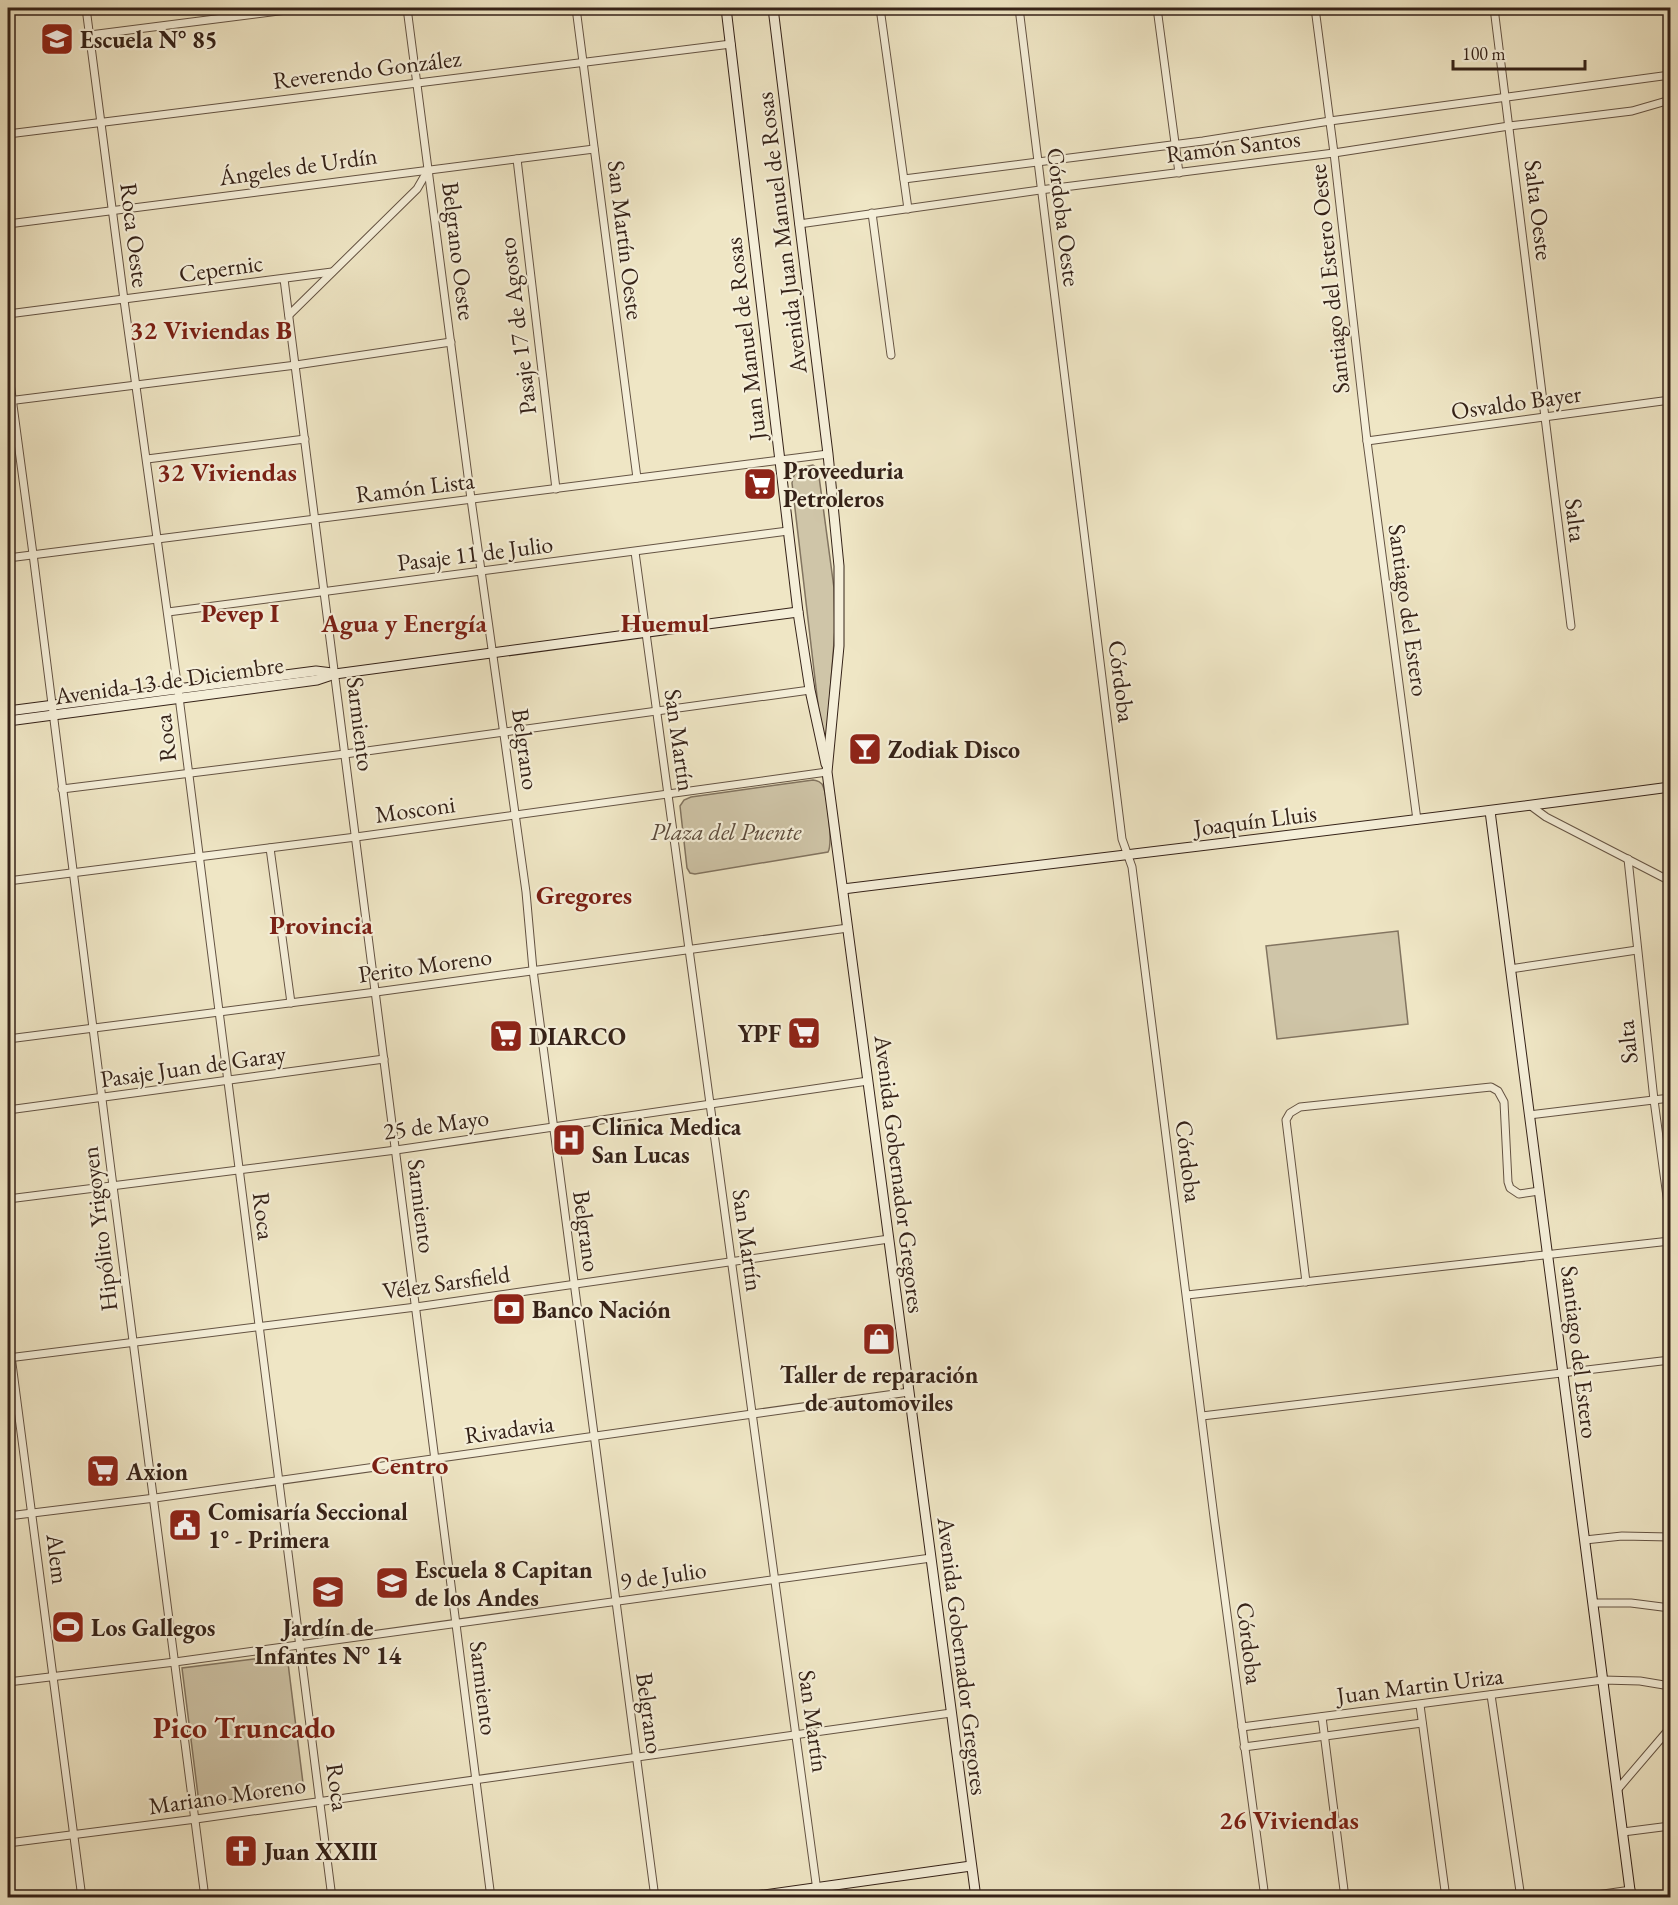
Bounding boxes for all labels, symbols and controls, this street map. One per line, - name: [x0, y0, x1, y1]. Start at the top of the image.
- school or university icon: Escuela N° 85: [39, 21, 75, 57]
- place label: Escuela N° 85: [80, 24, 217, 55]
- scale bar: [1453, 33, 1585, 71]
- street label: Reverendo González: [271, 42, 463, 96]
- text: 100 m: [1462, 42, 1506, 65]
- street label: Avenida Juan Manuel de Rosas: [748, 90, 814, 377]
- street label: Ramón Santos: [1164, 122, 1302, 170]
- street label: Ángeles de Urdín: [216, 140, 379, 193]
- street label: Córdoba Oeste: [1040, 146, 1088, 288]
- street label: Salta Oeste: [1517, 158, 1561, 262]
- street label: San Martín Oeste: [601, 159, 651, 321]
- street label: Santiago del Estero Oeste: [1302, 163, 1356, 395]
- street label: Belgrano Oeste: [435, 180, 483, 322]
- street label: Roca Oeste: [113, 181, 157, 289]
- street label: Pasaje 17 de Agosto: [491, 235, 543, 416]
- street label: Juan Manuel de Rosas: [717, 236, 773, 444]
- street label: Cepernic: [177, 247, 265, 289]
- district label: 32 Viviendas B: [130, 313, 292, 347]
- street label: Osvaldo Bayer: [1449, 378, 1583, 426]
- district label: 32 Viviendas: [157, 455, 297, 489]
- place label: Proveeduria Petroleros: [783, 455, 904, 514]
- street label: Ramón Lista: [354, 464, 477, 510]
- supermarket icon: Proveeduria Petroleros: [742, 466, 778, 502]
- street label: Salta: [1558, 496, 1594, 544]
- street label: Santiago del Estero: [1382, 522, 1436, 698]
- street label: Pasaje 11 de Julio: [395, 528, 555, 578]
- district label: Pevep I: [201, 596, 280, 630]
- district label: Agua y Energía: [320, 606, 487, 640]
- district label: Huemul: [621, 606, 709, 640]
- street label: Córdoba: [1102, 638, 1142, 724]
- street label: Avenida 13 de Diciembre: [52, 649, 285, 712]
- street label: Sarmiento: [340, 675, 382, 773]
- street label: San Martín: [657, 687, 703, 793]
- street label: Belgrano: [505, 706, 547, 792]
- street label: Roca: [147, 712, 183, 764]
- bar icon: Zodiak Disco: [847, 731, 883, 767]
- place label: Zodiak Disco: [888, 734, 1020, 765]
- street label: Mosconi: [373, 788, 457, 830]
- street label: Joaquín Lluis: [1190, 797, 1318, 843]
- park label: Plaza del Puente: [650, 816, 802, 847]
- district label: Gregores: [536, 878, 632, 912]
- district label: Provincia: [269, 908, 373, 942]
- street label: Perito Moreno: [356, 940, 494, 990]
- supermarket icon: YPF: [786, 1015, 822, 1051]
- supermarket icon: DIARCO: [488, 1018, 524, 1054]
- place label: YPF: [738, 1018, 781, 1049]
- street label: Salta: [1609, 1018, 1645, 1065]
- place label: DIARCO: [529, 1021, 626, 1052]
- street label: Avenida Gobernador Gregores: [867, 1032, 932, 1315]
- street label: Pasaje Juan de Garay: [98, 1038, 288, 1094]
- street label: 25 de Mayo: [381, 1101, 491, 1147]
- place label: Clinica Medica San Lucas: [592, 1111, 742, 1170]
- street label: Córdoba: [1169, 1118, 1209, 1204]
- hospital icon: Clinica Medica San Lucas: [551, 1122, 587, 1158]
- street label: Hipólito Yrigoyen: [73, 1145, 124, 1313]
- street label: Sarmiento: [401, 1157, 443, 1255]
- street label: San Martín: [725, 1187, 771, 1293]
- street label: Belgrano: [566, 1188, 608, 1274]
- street label: Roca: [246, 1190, 282, 1242]
- street label: Vélez Sarsfield: [380, 1258, 513, 1306]
- street label: Santiago del Estero: [1554, 1264, 1606, 1440]
- bank icon: Banco Nación: [491, 1291, 527, 1327]
- place label: Banco Nación: [532, 1294, 671, 1325]
- shop icon: Taller de reparación de automoviles: [861, 1321, 897, 1357]
- place label: Taller de reparación de automoviles: [780, 1359, 979, 1418]
- street label: Rivadavia: [462, 1407, 556, 1451]
- district label: Centro: [372, 1448, 448, 1482]
- supermarket icon: Axion: [85, 1453, 121, 1489]
- place label: Axion: [125, 1456, 189, 1487]
- place label: Comisaría Seccional 1° - Primera: [208, 1496, 408, 1555]
- public building icon: Comisaría Seccional 1° - Primera: [167, 1507, 203, 1543]
- street label: Avenida Gobernador Gregores: [930, 1514, 995, 1797]
- street label: Alem: [39, 1531, 76, 1586]
- place label: Escuela 8 Capitan de los Andes: [415, 1554, 593, 1613]
- street label: 9 de Julio: [618, 1554, 708, 1596]
- school or university icon: Escuela 8 Capitan de los Andes: [374, 1565, 410, 1601]
- school or university icon: Jardín de Infantes N° 14: [310, 1574, 346, 1610]
- street label: Córdoba: [1230, 1600, 1270, 1686]
- sports icon: Los Gallegos: [50, 1609, 86, 1645]
- place label: Los Gallegos: [91, 1612, 215, 1644]
- place label: Jardín de Infantes N° 14: [255, 1612, 402, 1671]
- street label: Sarmiento: [463, 1639, 505, 1737]
- street label: Juan Martin Uriza: [1333, 1659, 1506, 1711]
- street label: San Martín: [791, 1668, 837, 1774]
- street label: Belgrano: [629, 1670, 671, 1756]
- district label: Pico Truncado: [153, 1708, 335, 1747]
- street label: Roca: [319, 1761, 357, 1813]
- street label: Mariano Moreno: [146, 1769, 308, 1821]
- district label: 26 Viviendas: [1219, 1803, 1359, 1837]
- church icon: Juan XXIII: [223, 1833, 259, 1869]
- place label: Juan XXIII: [262, 1836, 378, 1867]

